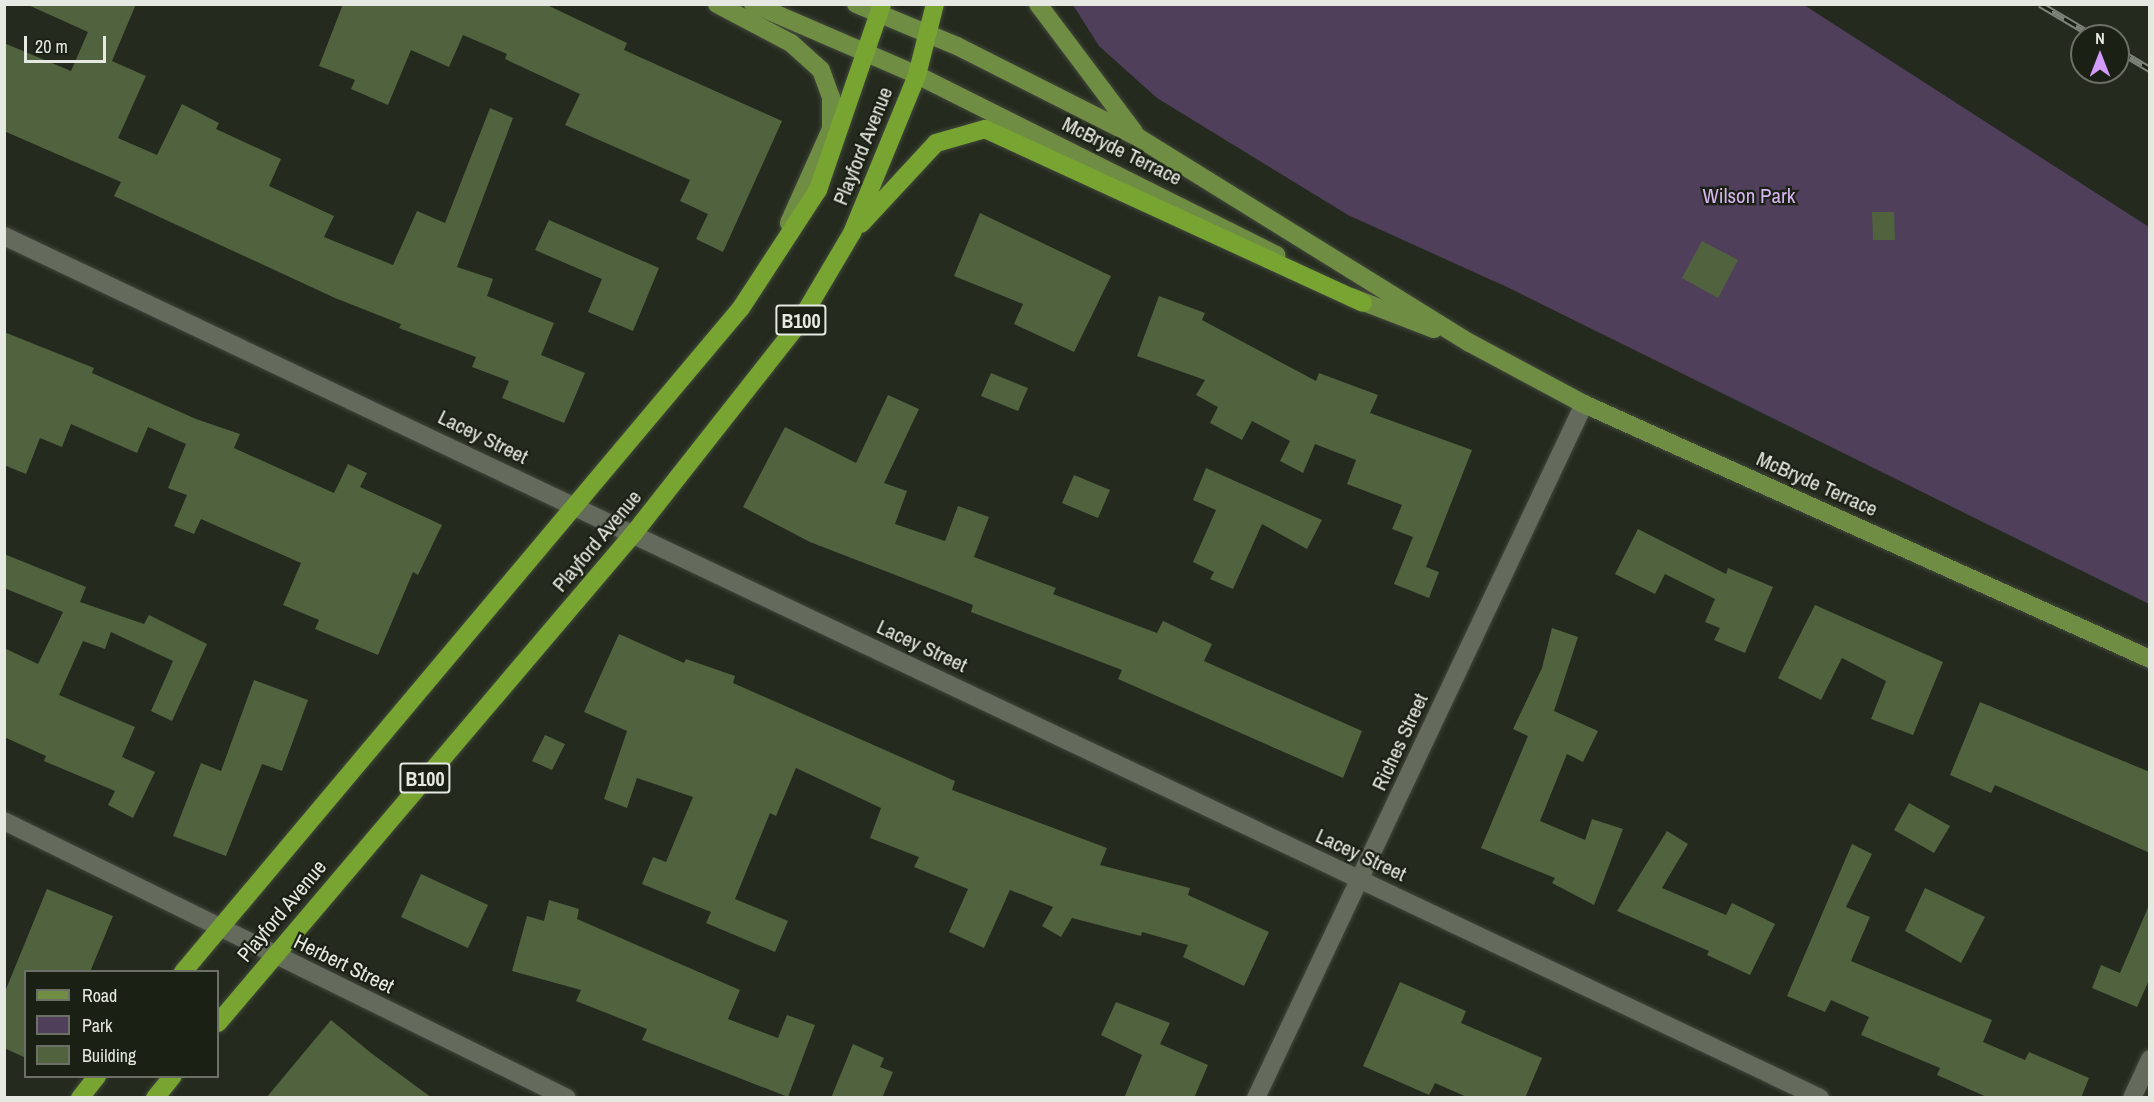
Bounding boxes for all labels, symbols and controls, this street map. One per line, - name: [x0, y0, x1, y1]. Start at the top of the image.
- scale bar: [27, 24, 110, 62]
- north arrow: [2070, 24, 2130, 84]
- text: N: [2095, 27, 2105, 49]
- text: 20 m: [35, 34, 68, 59]
- street label: Playford Avenue: [828, 83, 898, 209]
- street label: McBryde Terrace: [1058, 111, 1186, 191]
- park label: Wilson Park: [1703, 183, 1795, 209]
- road number: B100: [774, 303, 828, 337]
- street label: Lacey Street: [434, 404, 532, 470]
- street label: McBryde Terrace: [1752, 446, 1882, 522]
- street label: Playford Avenue: [547, 485, 647, 597]
- street label: Lacey Street: [873, 614, 971, 678]
- street label: Riches Street: [1367, 689, 1433, 795]
- road number: B100: [398, 761, 452, 795]
- street label: Lacey Street: [1312, 823, 1410, 887]
- street label: Playford Avenue: [232, 855, 332, 967]
- street label: Herbert Street: [290, 929, 398, 999]
- legend: [24, 970, 219, 1078]
- text: Road: [82, 983, 117, 1008]
- text: Park: [82, 1013, 112, 1038]
- text: Building: [82, 1043, 136, 1068]

